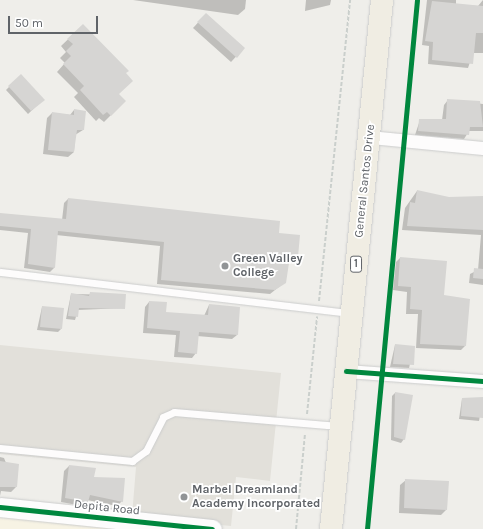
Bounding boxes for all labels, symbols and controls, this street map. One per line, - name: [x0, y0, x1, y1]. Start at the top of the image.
- scale bar: [10, 8, 100, 34]
- text: 50 m: [15, 16, 43, 30]
- street label: General Santos Drive: [352, 124, 378, 238]
- place label: Green Valley College: [233, 252, 303, 280]
- road number: 1: [350, 255, 362, 273]
- marker: Green Valley College: [220, 261, 230, 271]
- place label: Marbel Dreamland Academy Incorporated: [192, 483, 320, 511]
- marker: Marbel Dreamland Academy Incorporated: [179, 492, 189, 502]
- street label: Depita Road: [73, 497, 141, 519]

